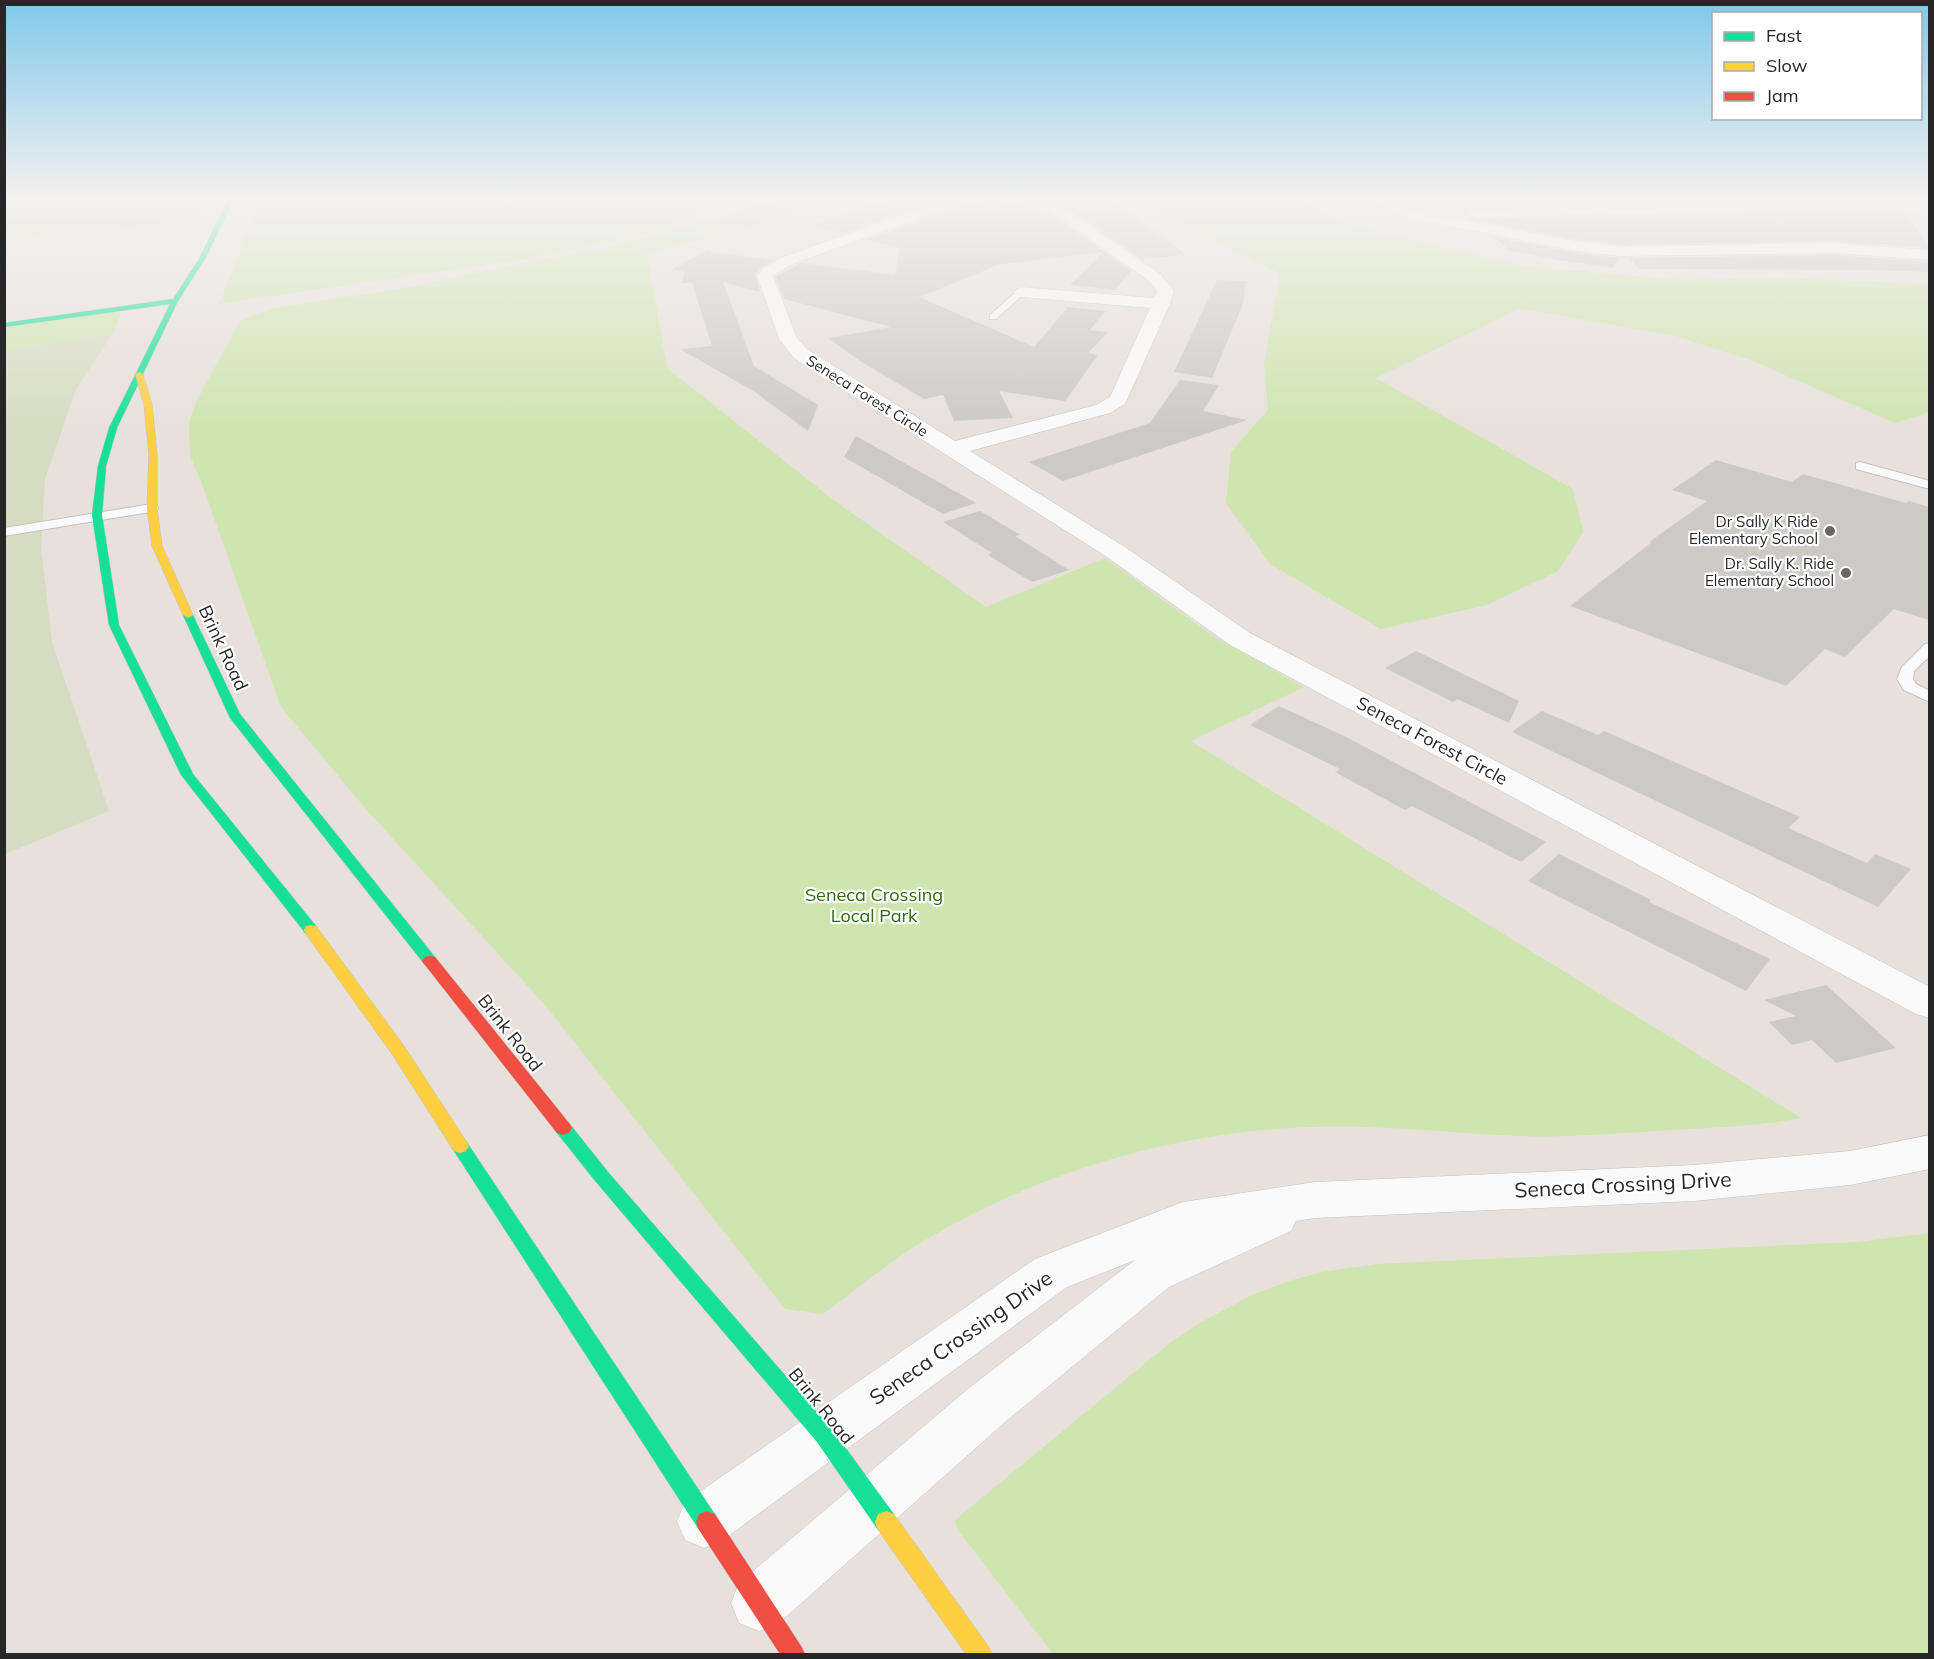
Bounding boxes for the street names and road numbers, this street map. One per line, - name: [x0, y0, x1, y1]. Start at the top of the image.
- street label: Seneca Forest Circle: [803, 350, 932, 441]
- street label: Brink Road: [194, 601, 253, 694]
- street label: Seneca Forest Circle: [1353, 691, 1512, 790]
- street label: Brink Road: [473, 989, 548, 1076]
- street label: Seneca Crossing Drive: [1514, 1165, 1732, 1203]
- street label: Seneca Crossing Drive: [864, 1264, 1057, 1410]
- street label: Brink Road: [784, 1363, 859, 1449]

